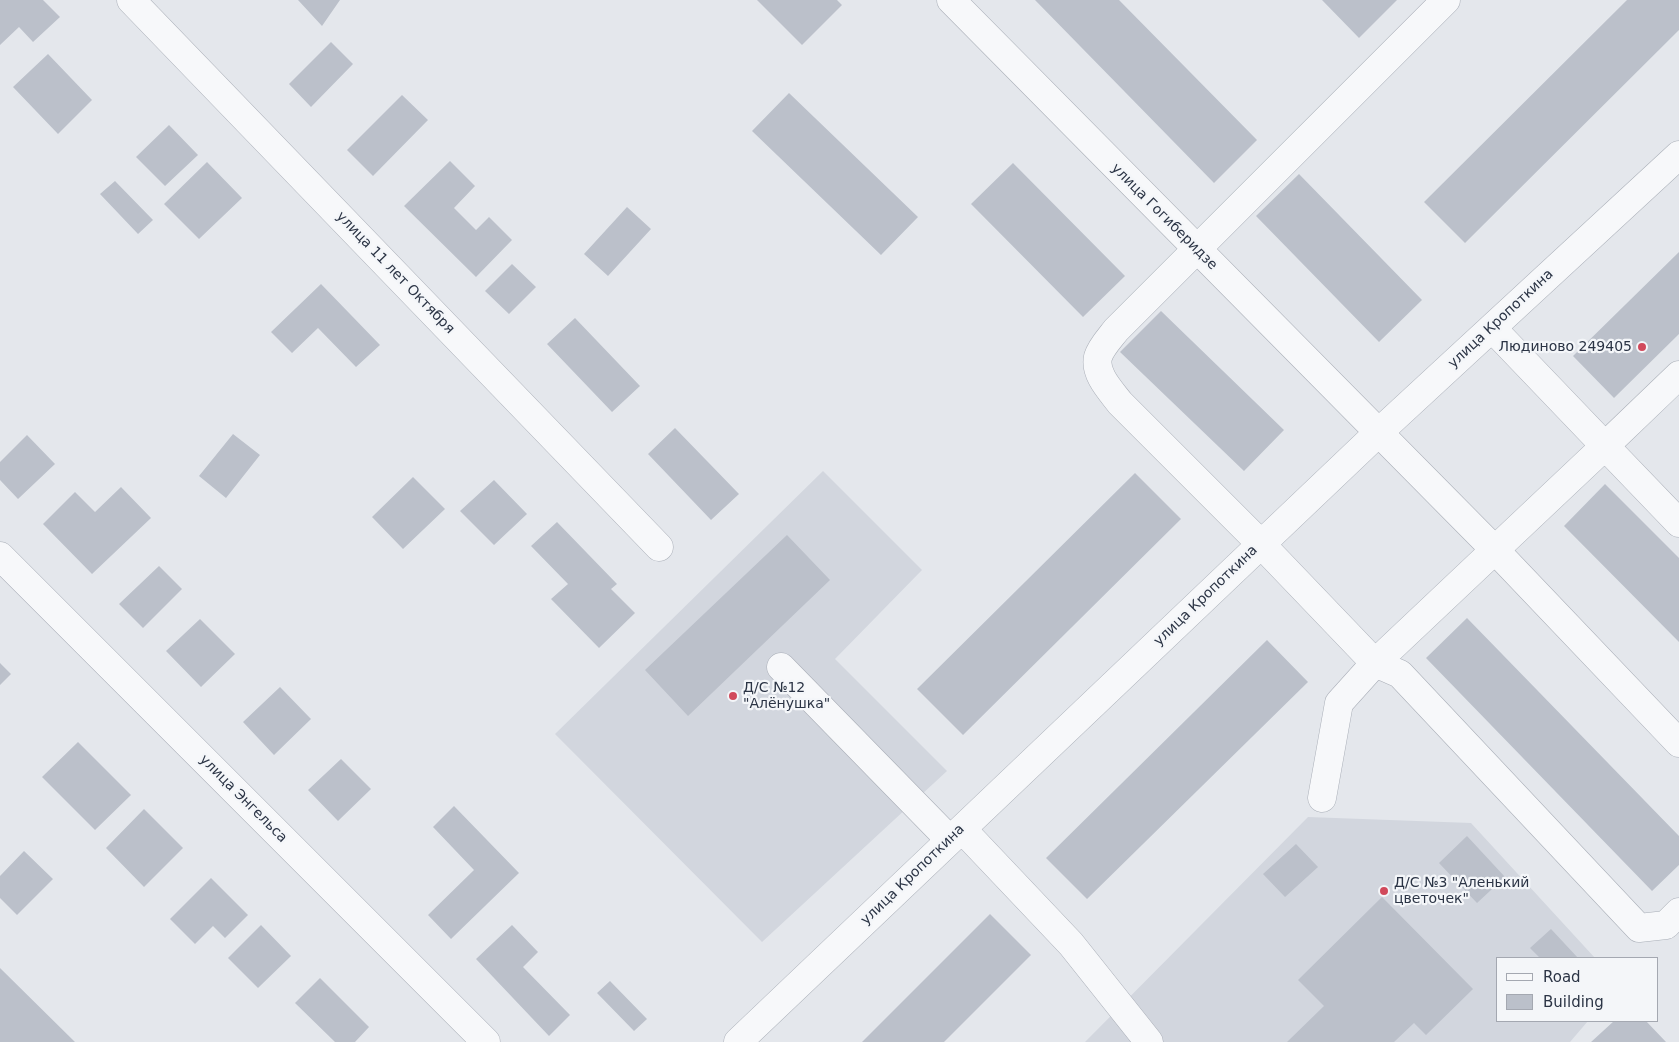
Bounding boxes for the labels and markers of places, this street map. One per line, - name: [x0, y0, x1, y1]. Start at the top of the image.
- place label: Людиново 249405: [1498, 339, 1632, 355]
- marker: Людиново 249405: [1636, 341, 1648, 353]
- place label: Д/С №12 "Алёнушка": [743, 680, 830, 712]
- marker: Д/С №12 "Алёнушка": [727, 690, 739, 702]
- place label: Д/С №3 "Аленький цветочек": [1394, 875, 1529, 908]
- marker: Д/С №3 "Аленький цветочек": [1378, 885, 1390, 897]

